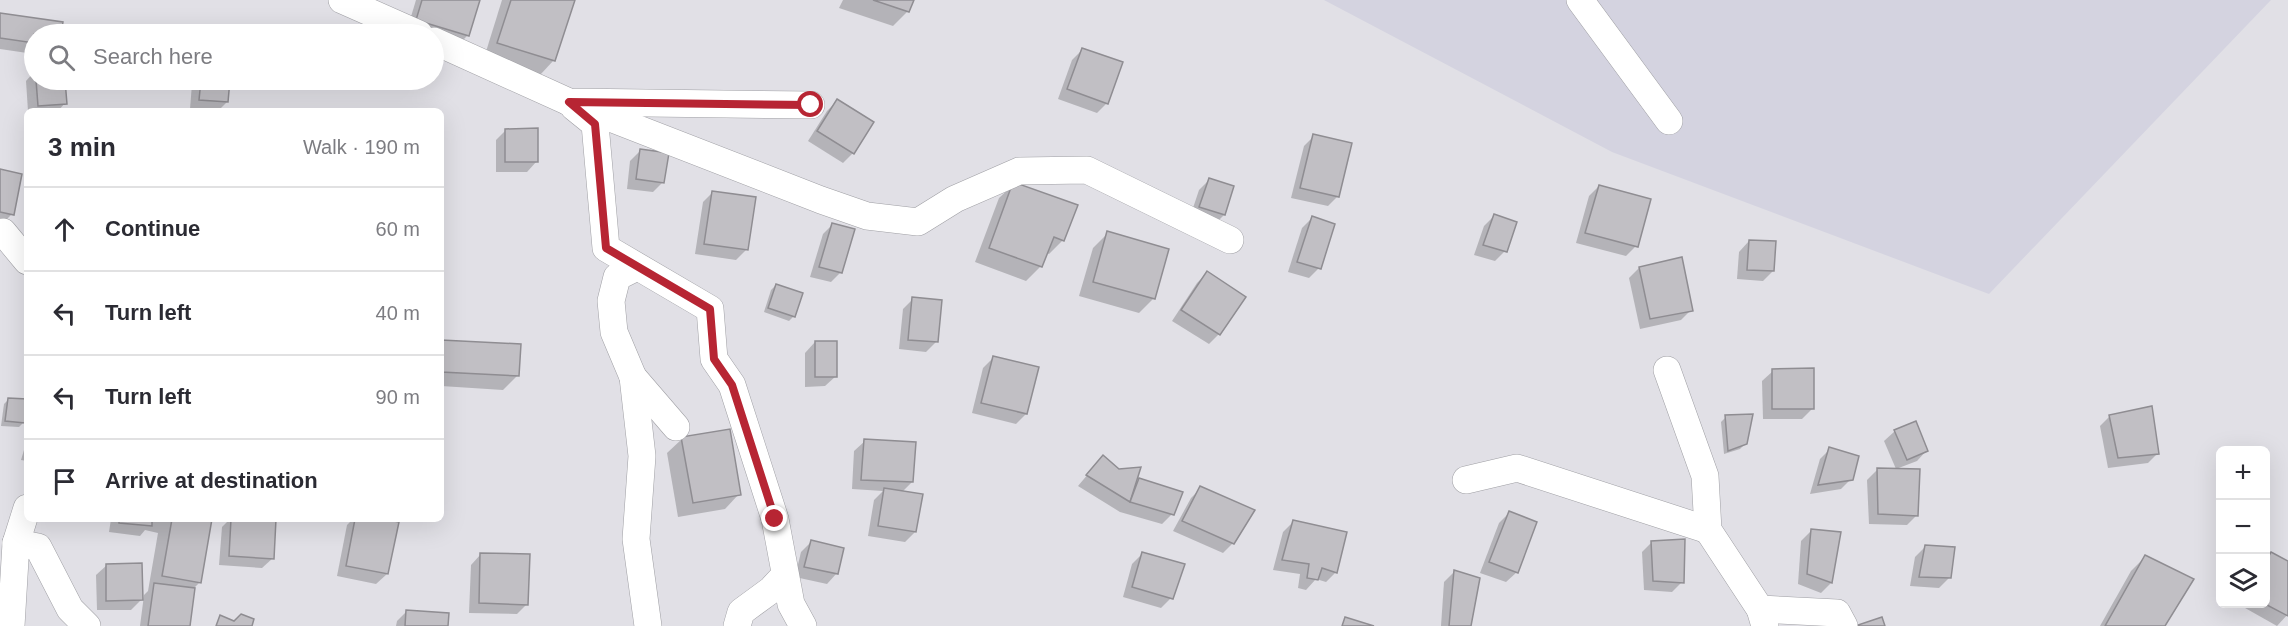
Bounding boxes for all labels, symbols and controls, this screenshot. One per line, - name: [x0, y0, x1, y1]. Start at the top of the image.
- search box: [24, 24, 444, 90]
- icon: search: [45, 41, 78, 74]
- text: Search here: [93, 44, 213, 69]
- route start: [797, 91, 823, 117]
- text: 3 min: [48, 132, 116, 162]
- text: Walk · 190 m: [303, 136, 420, 158]
- icon: ahead: [48, 213, 81, 246]
- text: Continue: [105, 216, 200, 241]
- text: 60 m: [376, 218, 420, 240]
- icon: left: [48, 297, 81, 330]
- text: Turn left: [105, 300, 191, 325]
- text: 40 m: [376, 302, 420, 324]
- icon: left: [48, 381, 81, 414]
- text: Turn left: [105, 384, 191, 409]
- text: 90 m: [376, 386, 420, 408]
- map controls: [2216, 446, 2270, 608]
- button: +: [2216, 446, 2270, 500]
- icon: arrive: [48, 465, 81, 498]
- text: Arrive at destination: [105, 468, 318, 493]
- button: −: [2216, 500, 2270, 554]
- route end: [761, 505, 787, 531]
- button: layers: [2216, 554, 2270, 608]

